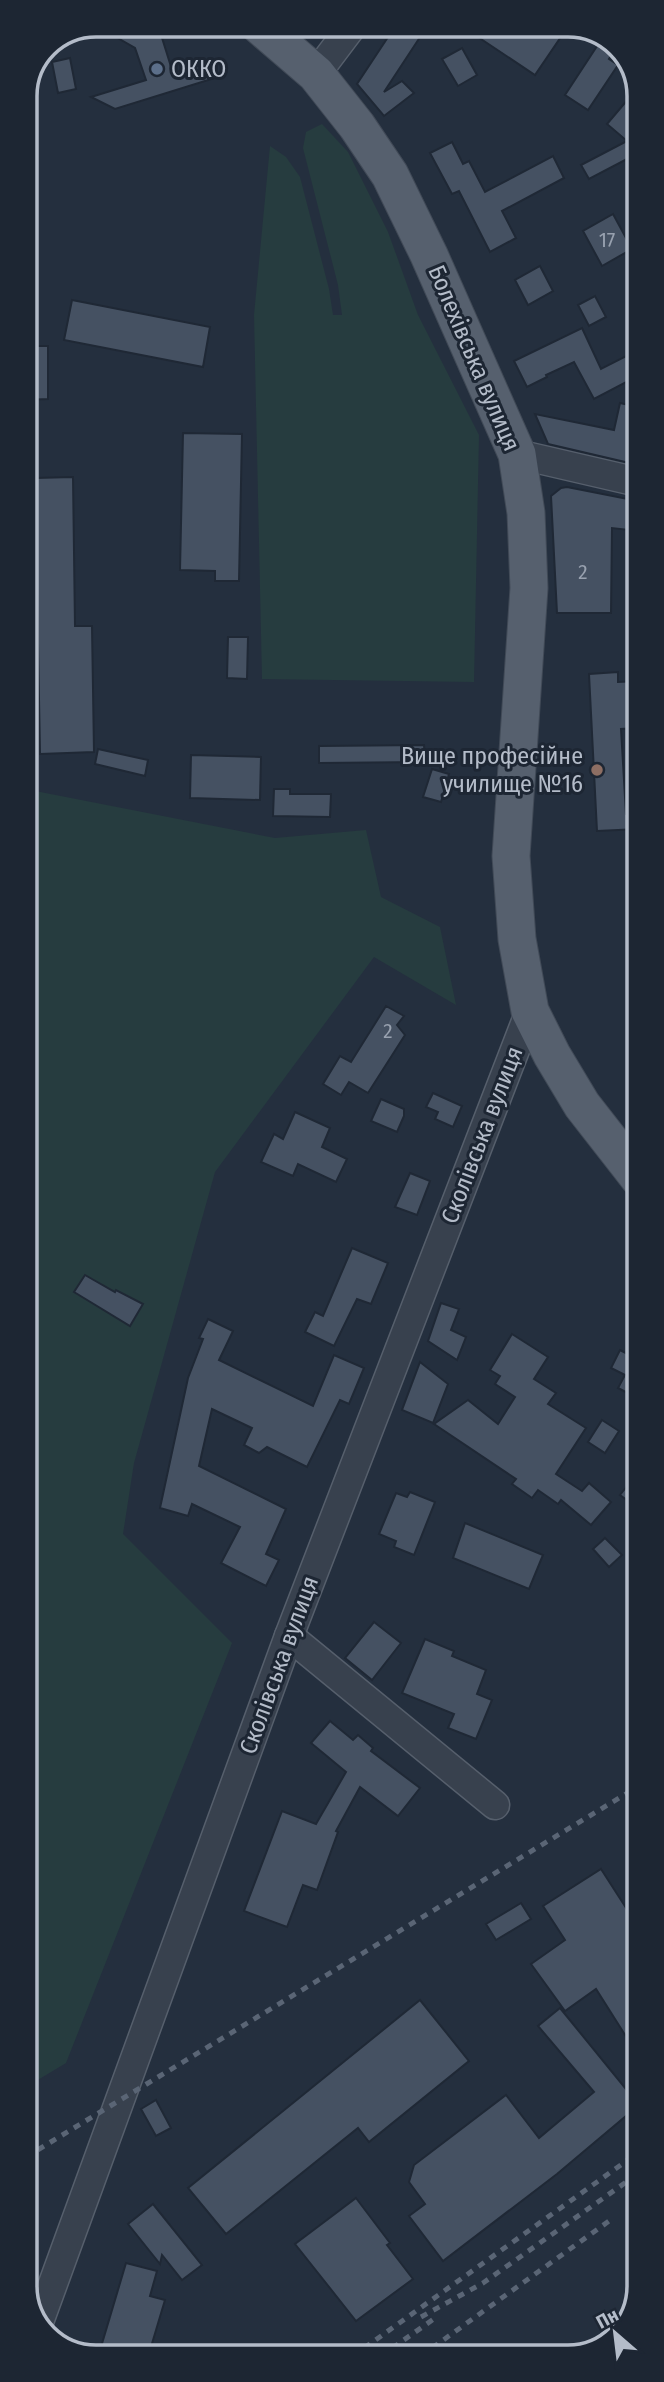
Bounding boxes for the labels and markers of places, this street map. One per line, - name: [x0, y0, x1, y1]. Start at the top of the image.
- place label: ОККО: [171, 55, 226, 83]
- marker: ОККО: [149, 61, 165, 77]
- place label: Вище професійне училище №16: [401, 742, 583, 798]
- marker: Вище професійне училище №16: [589, 762, 605, 778]

